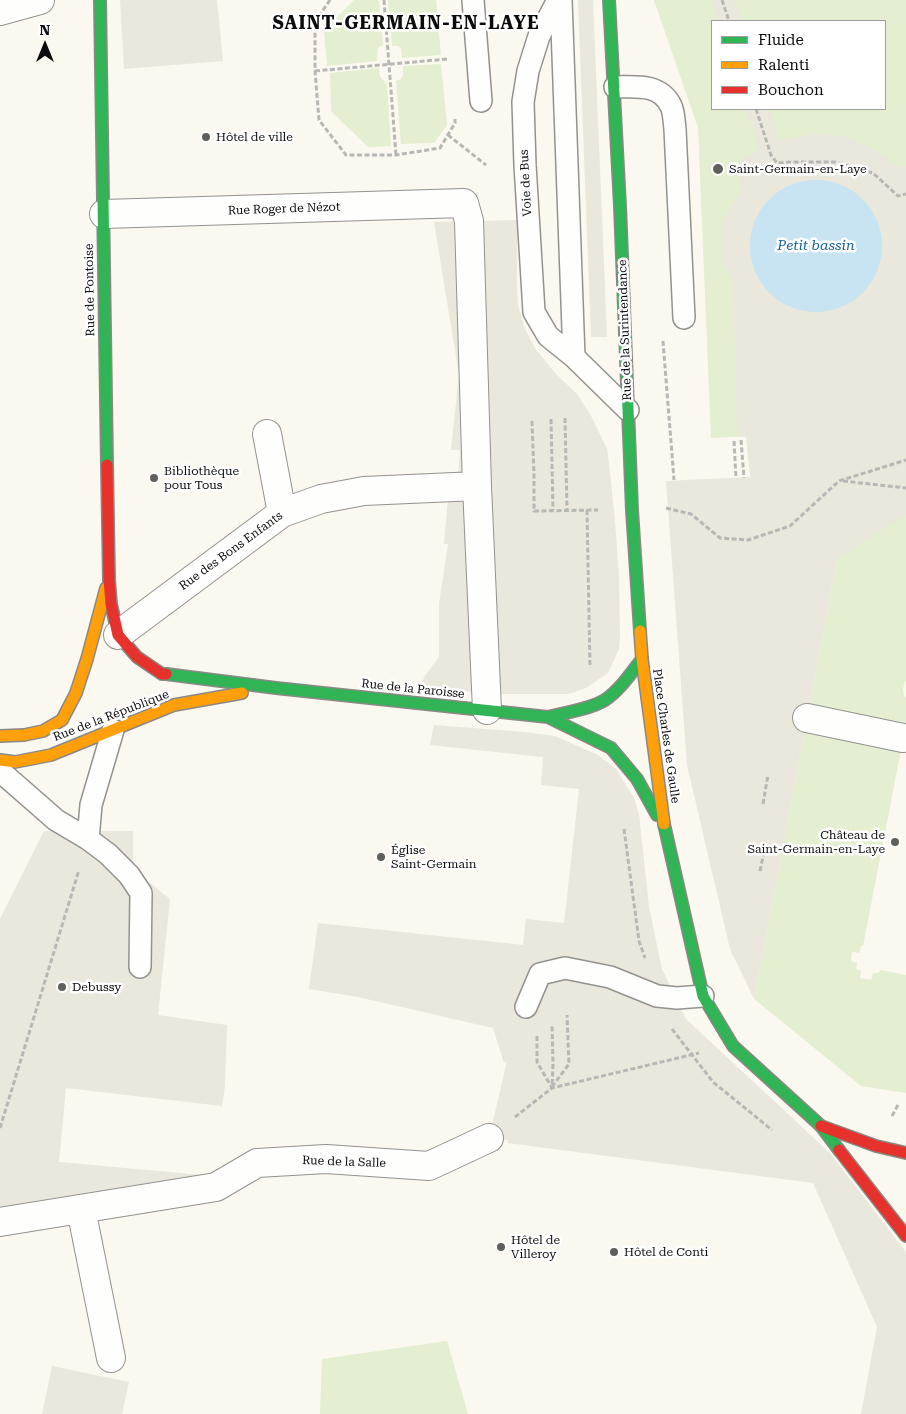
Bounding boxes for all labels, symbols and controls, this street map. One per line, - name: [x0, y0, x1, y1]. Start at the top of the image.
- district label: SAINT-GERMAIN-EN-LAYE: [270, 13, 542, 35]
- north arrow: [20, 20, 70, 70]
- legend: [711, 20, 886, 110]
- text: N: [40, 22, 50, 38]
- text: Fluide: [758, 31, 804, 49]
- text: Ralenti: [758, 56, 809, 74]
- text: Bouchon: [758, 81, 824, 99]
- place label: Hôtel de ville: [216, 130, 293, 144]
- marker: Hôtel de ville: [200, 131, 212, 143]
- street label: Voie de Bus: [517, 149, 535, 217]
- marker: Saint-Germain-en-Laye: [711, 162, 725, 176]
- place label: Saint-Germain-en-Laye: [729, 162, 867, 176]
- street label: Rue Roger de Nézot: [228, 200, 340, 218]
- water label: Petit bassin: [777, 238, 855, 254]
- street label: Rue de Pontoise: [82, 243, 98, 337]
- street label: Rue de la Surintendance: [615, 259, 635, 401]
- place label: Bibliothèque pour Tous: [164, 464, 239, 492]
- marker: Bibliothèque pour Tous: [148, 472, 160, 484]
- street label: Rue des Bons Enfants: [176, 509, 286, 593]
- street label: Place Charles de Gaulle: [649, 668, 683, 804]
- street label: Rue de la Paroisse: [361, 676, 465, 702]
- street label: Rue de la République: [51, 687, 171, 745]
- place label: Château de Saint-Germain-en-Laye: [747, 828, 885, 856]
- marker: Château de Saint-Germain-en-Laye: [889, 836, 901, 848]
- place label: Église Saint-Germain: [391, 843, 476, 871]
- marker: Église Saint-Germain: [375, 851, 387, 863]
- place label: Debussy: [72, 980, 121, 994]
- marker: Debussy: [56, 981, 68, 993]
- street label: Rue de la Salle: [302, 1153, 386, 1171]
- place label: Hôtel de Villeroy: [511, 1233, 560, 1261]
- marker: Hôtel de Villeroy: [495, 1241, 507, 1253]
- place label: Hôtel de Conti: [624, 1245, 708, 1259]
- marker: Hôtel de Conti: [608, 1246, 620, 1258]

